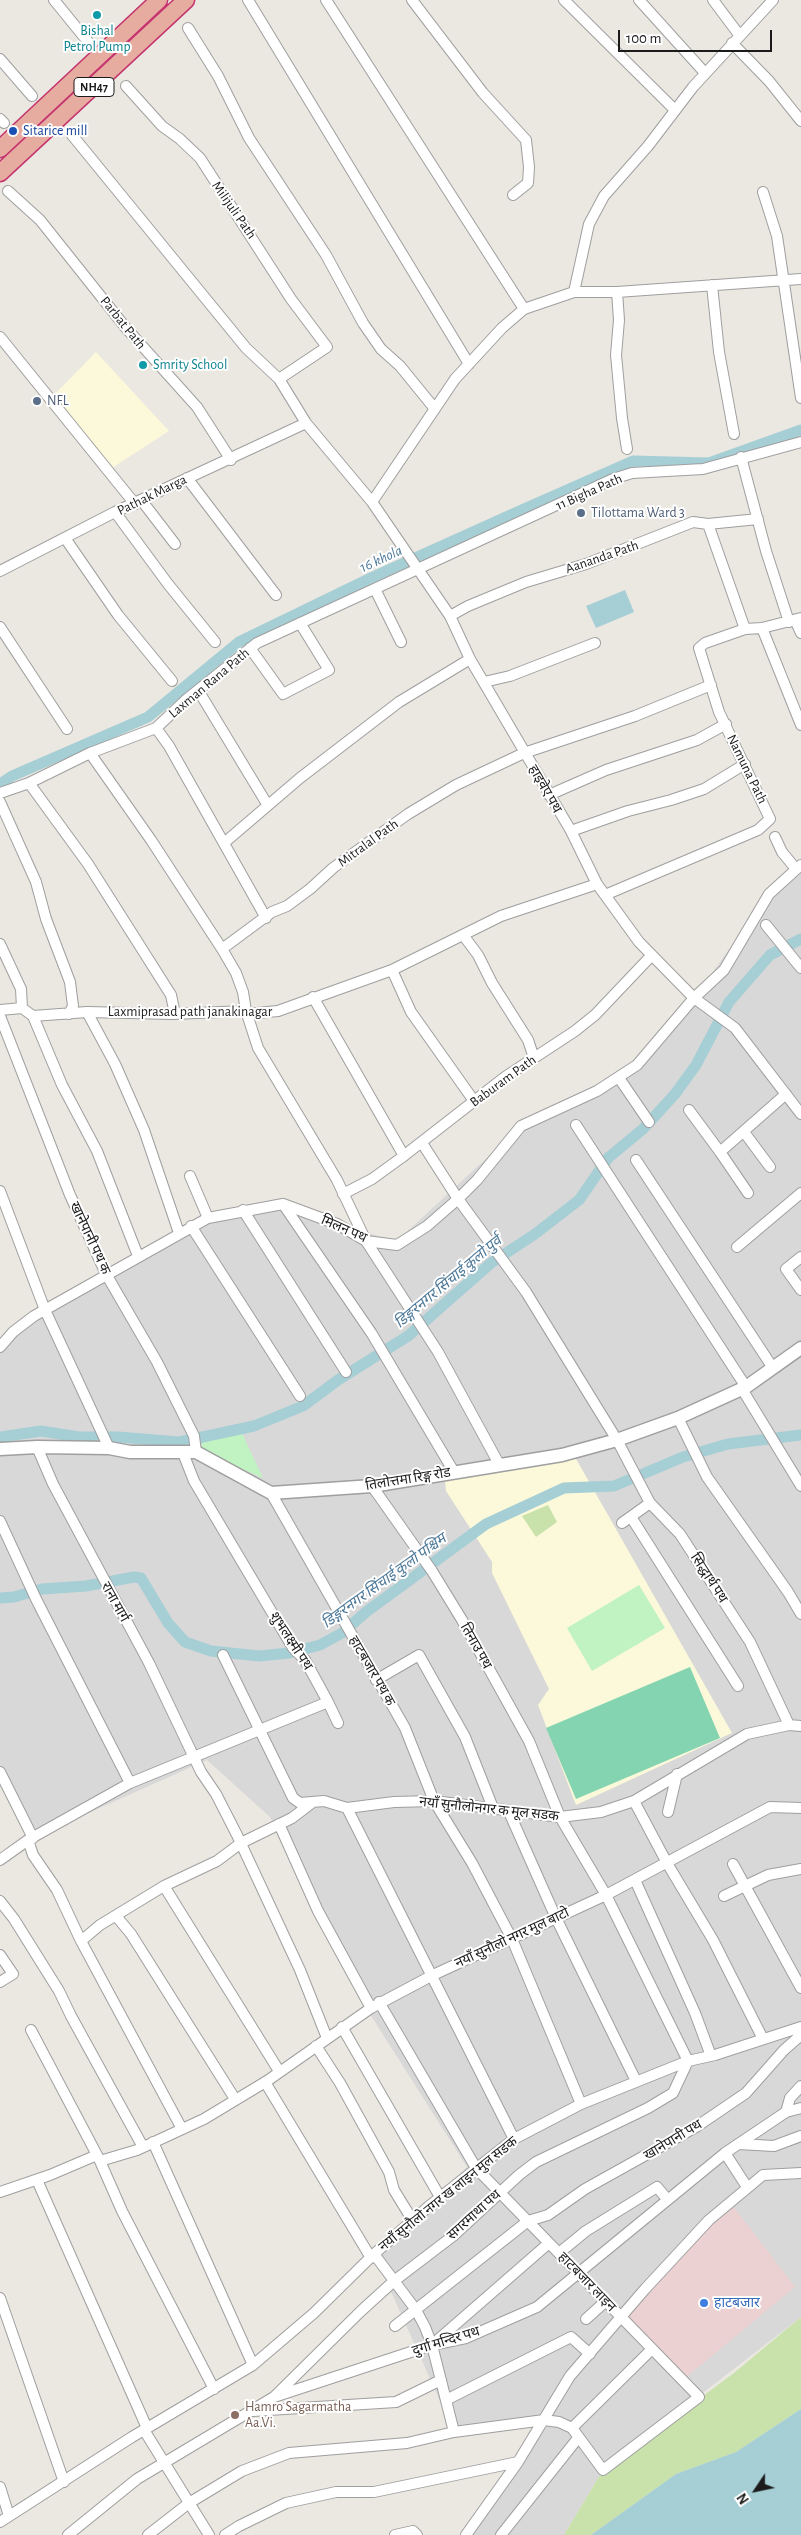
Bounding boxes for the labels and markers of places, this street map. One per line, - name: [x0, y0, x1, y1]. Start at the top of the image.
- marker: Bishal Petrol Pump: [91, 9, 103, 21]
- place label: Bishal Petrol Pump: [63, 23, 131, 56]
- place label: Sitarice mill: [23, 123, 87, 139]
- marker: Sitarice mill: [7, 125, 19, 137]
- place label: Smrity School: [153, 357, 227, 373]
- marker: Smrity School: [137, 359, 149, 371]
- place label: NFL: [47, 393, 68, 409]
- marker: NFL: [31, 395, 43, 407]
- place label: Tilottama Ward 3: [591, 505, 685, 521]
- marker: Tilottama Ward 3: [575, 507, 587, 519]
- place label: हाटबजार: [714, 2295, 760, 2311]
- marker: हाटबजार: [698, 2297, 710, 2309]
- place label: Hamro Sagarmatha Aa.Vi.: [245, 2399, 352, 2432]
- marker: Hamro Sagarmatha Aa.Vi.: [229, 2409, 241, 2421]

